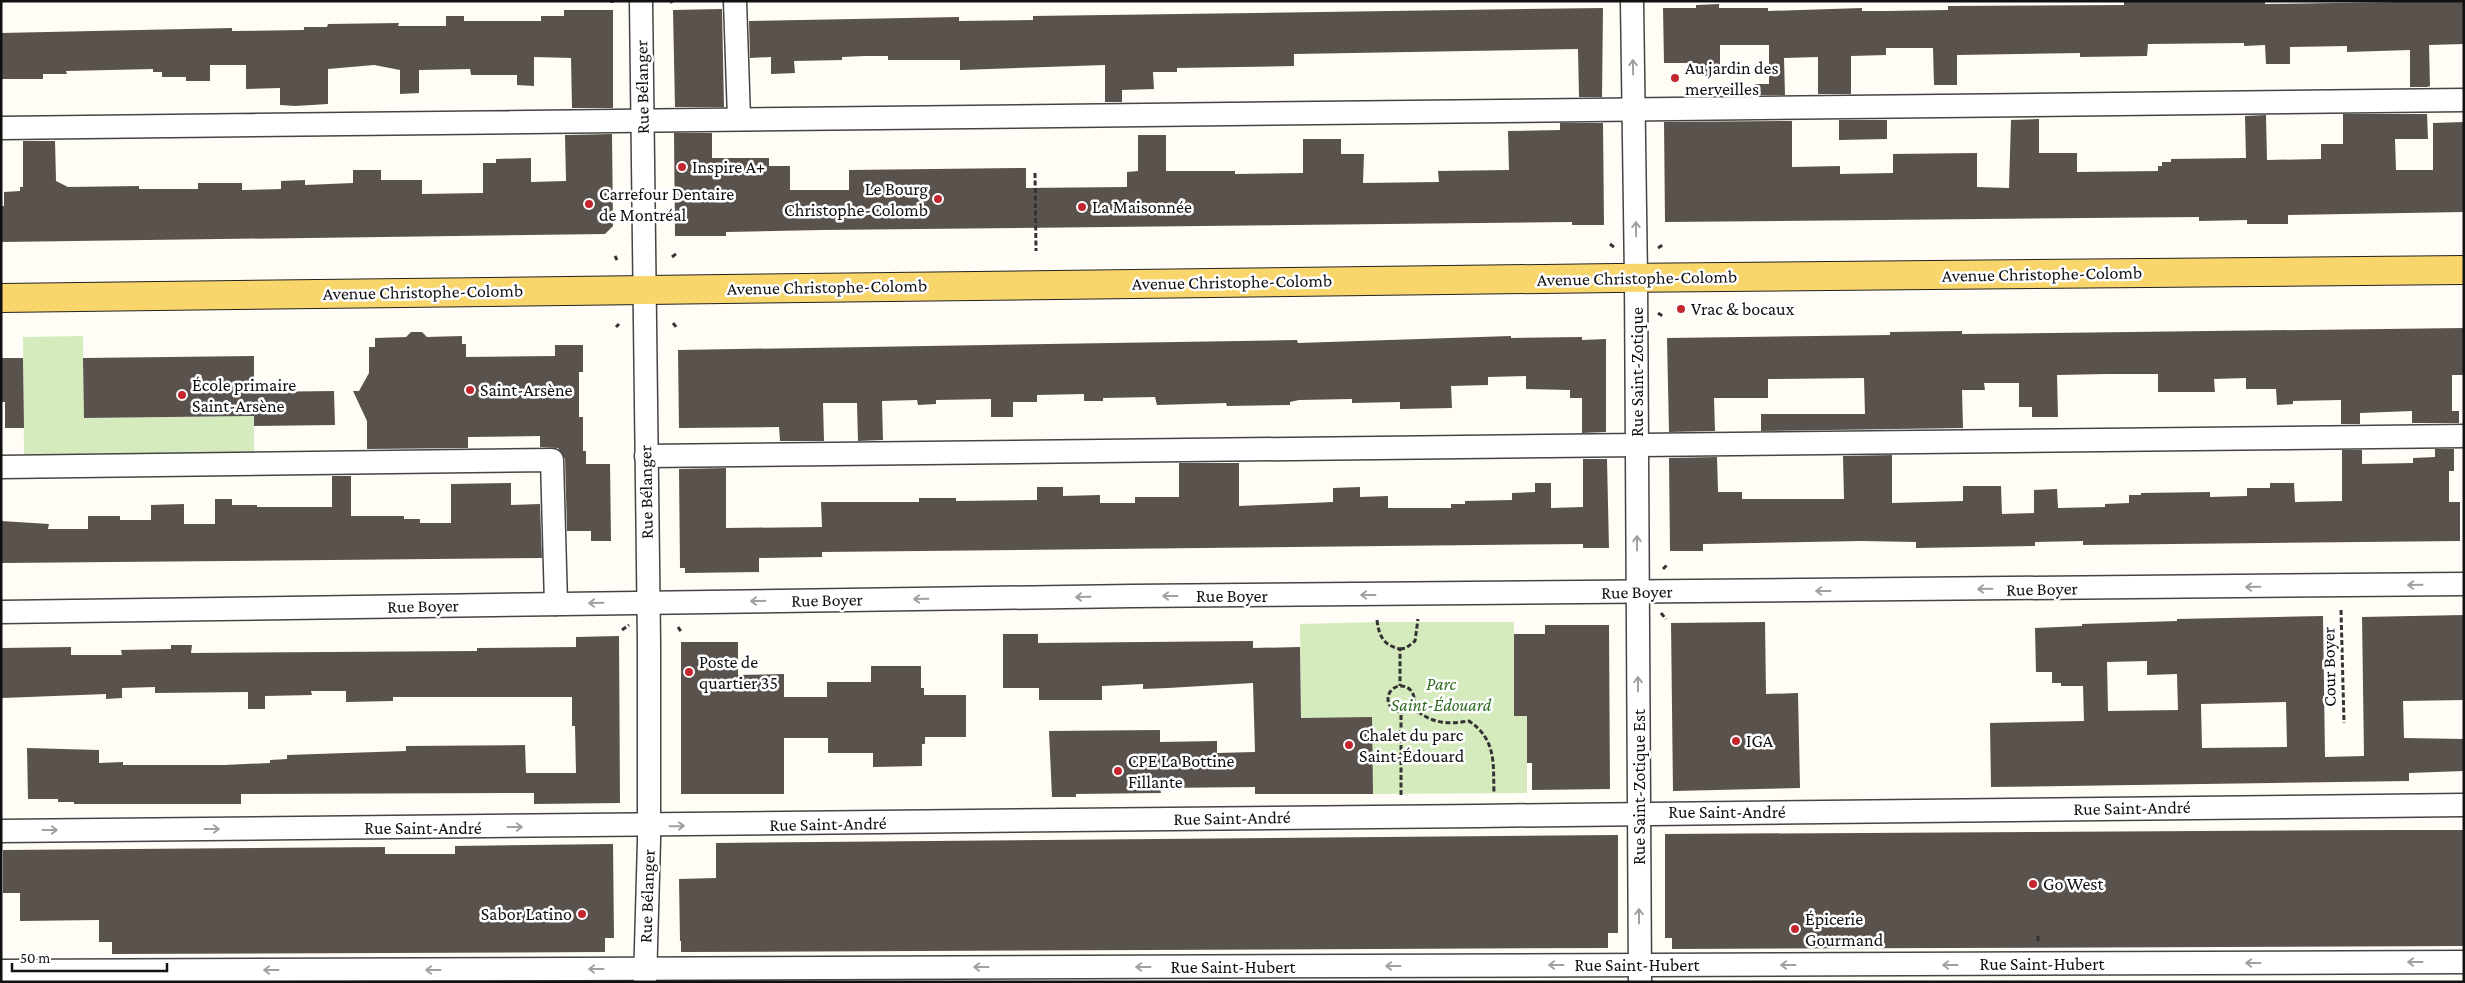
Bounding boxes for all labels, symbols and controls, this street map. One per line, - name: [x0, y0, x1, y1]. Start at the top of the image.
- street label: Rue Bélanger: [631, 39, 653, 134]
- place label: Au jardin des merveilles: [1685, 58, 1778, 99]
- one-way arrow: [1628, 59, 1638, 76]
- marker: Au jardin des merveilles: [1669, 72, 1681, 84]
- place label: Inspire A+: [692, 157, 765, 177]
- marker: Inspire A+: [676, 161, 688, 173]
- place label: Le Bourg Christophe-Colomb: [784, 179, 928, 220]
- place label: Carrefour Dentaire de Montréal: [599, 184, 734, 225]
- marker: Le Bourg Christophe-Colomb: [932, 193, 944, 205]
- place label: La Maisonnée: [1092, 197, 1192, 217]
- marker: Carrefour Dentaire de Montréal: [583, 198, 595, 210]
- marker: La Maisonnée: [1076, 201, 1088, 213]
- one-way arrow: [1631, 222, 1640, 238]
- street label: Avenue Christophe-Colomb: [1942, 262, 2142, 286]
- street label: Avenue Christophe-Colomb: [1537, 266, 1737, 290]
- street label: Avenue Christophe-Colomb: [1132, 270, 1332, 294]
- street label: Avenue Christophe-Colomb: [727, 275, 927, 299]
- street label: Avenue Christophe-Colomb: [323, 280, 523, 304]
- place label: Vrac & bocaux: [1691, 299, 1795, 319]
- marker: Vrac & bocaux: [1675, 303, 1687, 315]
- street label: Rue Saint-Zotique: [1627, 307, 1647, 437]
- place label: École primaire Saint-Arsène: [192, 375, 296, 416]
- place label: Saint-Arsène: [480, 380, 573, 400]
- marker: Saint-Arsène: [464, 384, 476, 396]
- marker: École primaire Saint-Arsène: [176, 389, 188, 401]
- street label: Rue Bélanger: [635, 444, 657, 539]
- one-way arrow: [1632, 536, 1642, 552]
- street label: Rue Boyer: [2006, 578, 2079, 600]
- one-way arrow: [2407, 580, 2424, 590]
- street label: Rue Boyer: [1601, 581, 1674, 603]
- one-way arrow: [2245, 582, 2261, 591]
- one-way arrow: [1977, 584, 1994, 594]
- street label: Rue Boyer: [1196, 586, 1268, 606]
- one-way arrow: [1815, 586, 1831, 596]
- street label: Rue Boyer: [791, 589, 864, 611]
- one-way arrow: [1360, 590, 1376, 600]
- one-way arrow: [1162, 591, 1178, 601]
- one-way arrow: [1076, 592, 1092, 602]
- one-way arrow: [913, 594, 930, 604]
- street label: Rue Boyer: [387, 595, 460, 617]
- one-way arrow: [751, 596, 767, 606]
- one-way arrow: [588, 598, 604, 608]
- street label: Cour Boyer: [2318, 626, 2340, 707]
- place label: Poste de quartier 35: [699, 652, 778, 693]
- marker: Poste de quartier 35: [683, 666, 695, 678]
- park label: Parc Saint-Édouard: [1391, 674, 1492, 715]
- one-way arrow: [1633, 676, 1643, 692]
- street label: Rue Saint-Zotique Est: [1629, 708, 1649, 865]
- place label: Chalet du parc Saint-Édouard: [1359, 725, 1465, 766]
- place label: IGA: [1746, 731, 1774, 751]
- marker: IGA: [1730, 735, 1742, 747]
- marker: Chalet du parc Saint-Édouard: [1343, 739, 1355, 751]
- place label: CPE La Bottine Fillante: [1128, 751, 1235, 792]
- marker: CPE La Bottine Fillante: [1112, 765, 1124, 777]
- street label: Rue Saint-André: [2073, 797, 2191, 819]
- street label: Rue Saint-André: [1668, 802, 1786, 822]
- street label: Rue Saint-André: [1173, 807, 1291, 829]
- street label: Rue Saint-André: [769, 813, 887, 835]
- street label: Rue Saint-André: [364, 818, 482, 838]
- one-way arrow: [669, 821, 685, 831]
- one-way arrow: [506, 822, 523, 832]
- one-way arrow: [204, 824, 220, 834]
- one-way arrow: [42, 825, 58, 835]
- street label: Rue Bélanger: [635, 848, 659, 943]
- place label: Go West: [2043, 874, 2104, 894]
- marker: Go West: [2027, 878, 2039, 890]
- place label: Sabor Latino: [481, 904, 572, 924]
- marker: Sabor Latino: [576, 908, 588, 920]
- one-way arrow: [1634, 909, 1644, 925]
- place label: Épicerie Gourmand: [1805, 909, 1884, 950]
- marker: Épicerie Gourmand: [1789, 923, 1801, 935]
- scale bar: [12, 940, 168, 972]
- text: 50 m: [20, 950, 50, 966]
- street label: Rue Saint-Hubert: [1979, 954, 2106, 974]
- street label: Rue Saint-Hubert: [1574, 955, 1701, 975]
- street label: Rue Saint-Hubert: [1170, 957, 1297, 977]
- one-way arrow: [2407, 957, 2424, 967]
- one-way arrow: [2245, 958, 2261, 968]
- one-way arrow: [1548, 960, 1564, 970]
- one-way arrow: [1780, 960, 1796, 970]
- one-way arrow: [1942, 960, 1958, 970]
- one-way arrow: [1385, 961, 1402, 971]
- one-way arrow: [973, 962, 989, 972]
- one-way arrow: [1135, 962, 1152, 972]
- one-way arrow: [588, 964, 604, 974]
- one-way arrow: [263, 965, 280, 975]
- one-way arrow: [426, 965, 442, 975]

